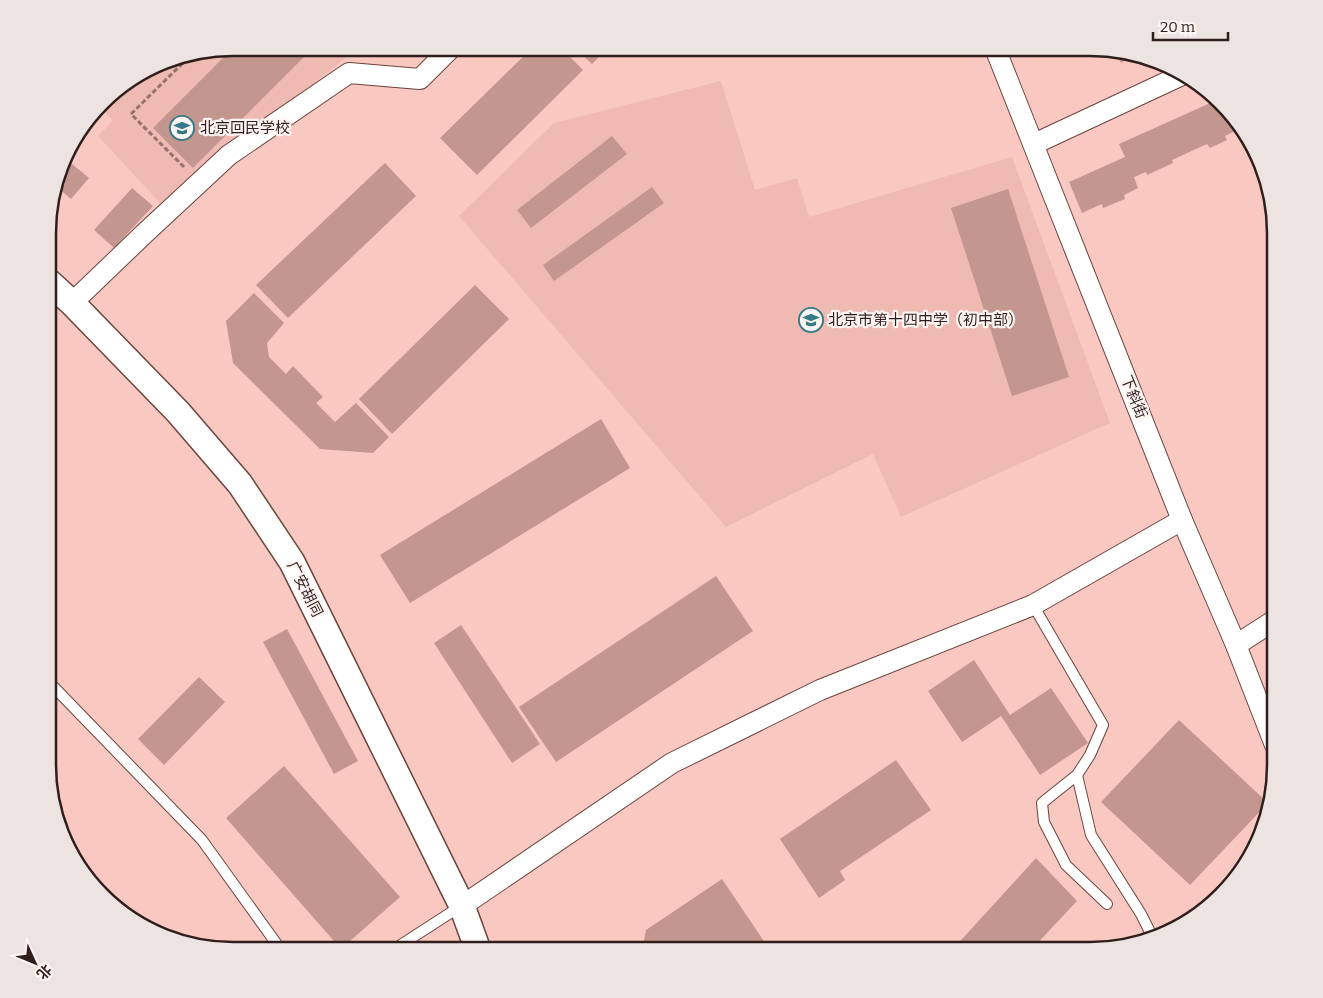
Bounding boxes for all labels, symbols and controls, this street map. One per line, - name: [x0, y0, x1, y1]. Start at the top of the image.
- scale bar: [1153, 10, 1228, 42]
- text: 20 m: [1160, 18, 1196, 36]
- school or university icon: 北京回民学校: [169, 115, 195, 141]
- place label: 北京回民学校: [200, 119, 290, 137]
- school or university icon: 北京市第十四中学（初中部）: [798, 307, 824, 333]
- place label: 北京市第十四中学（初中部）: [828, 311, 1023, 329]
- street label: 下斜街: [1117, 373, 1151, 421]
- street label: 广安胡同: [283, 558, 327, 620]
- north arrow: [10, 938, 60, 988]
- text: 北: [33, 961, 55, 983]

